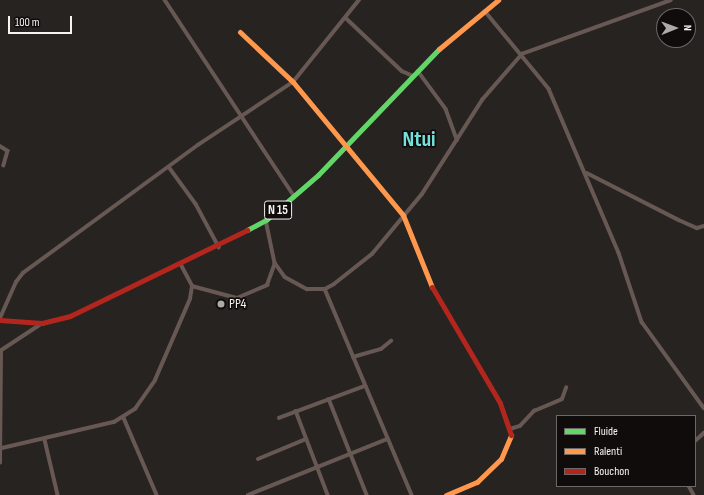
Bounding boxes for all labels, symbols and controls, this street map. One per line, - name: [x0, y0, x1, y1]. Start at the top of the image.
- scale bar: [10, 8, 74, 34]
- north arrow: [656, 8, 696, 48]
- text: 100 m: [15, 15, 40, 30]
- text: N: [681, 25, 694, 31]
- district label: Ntui: [402, 127, 436, 153]
- road number: N 15: [264, 199, 292, 221]
- place label: PP4: [229, 296, 246, 312]
- marker: PP4: [216, 299, 226, 309]
- legend: [556, 415, 696, 487]
- text: Fluide: [594, 424, 618, 439]
- text: Ralenti: [594, 444, 622, 459]
- text: Bouchon: [594, 464, 629, 479]

